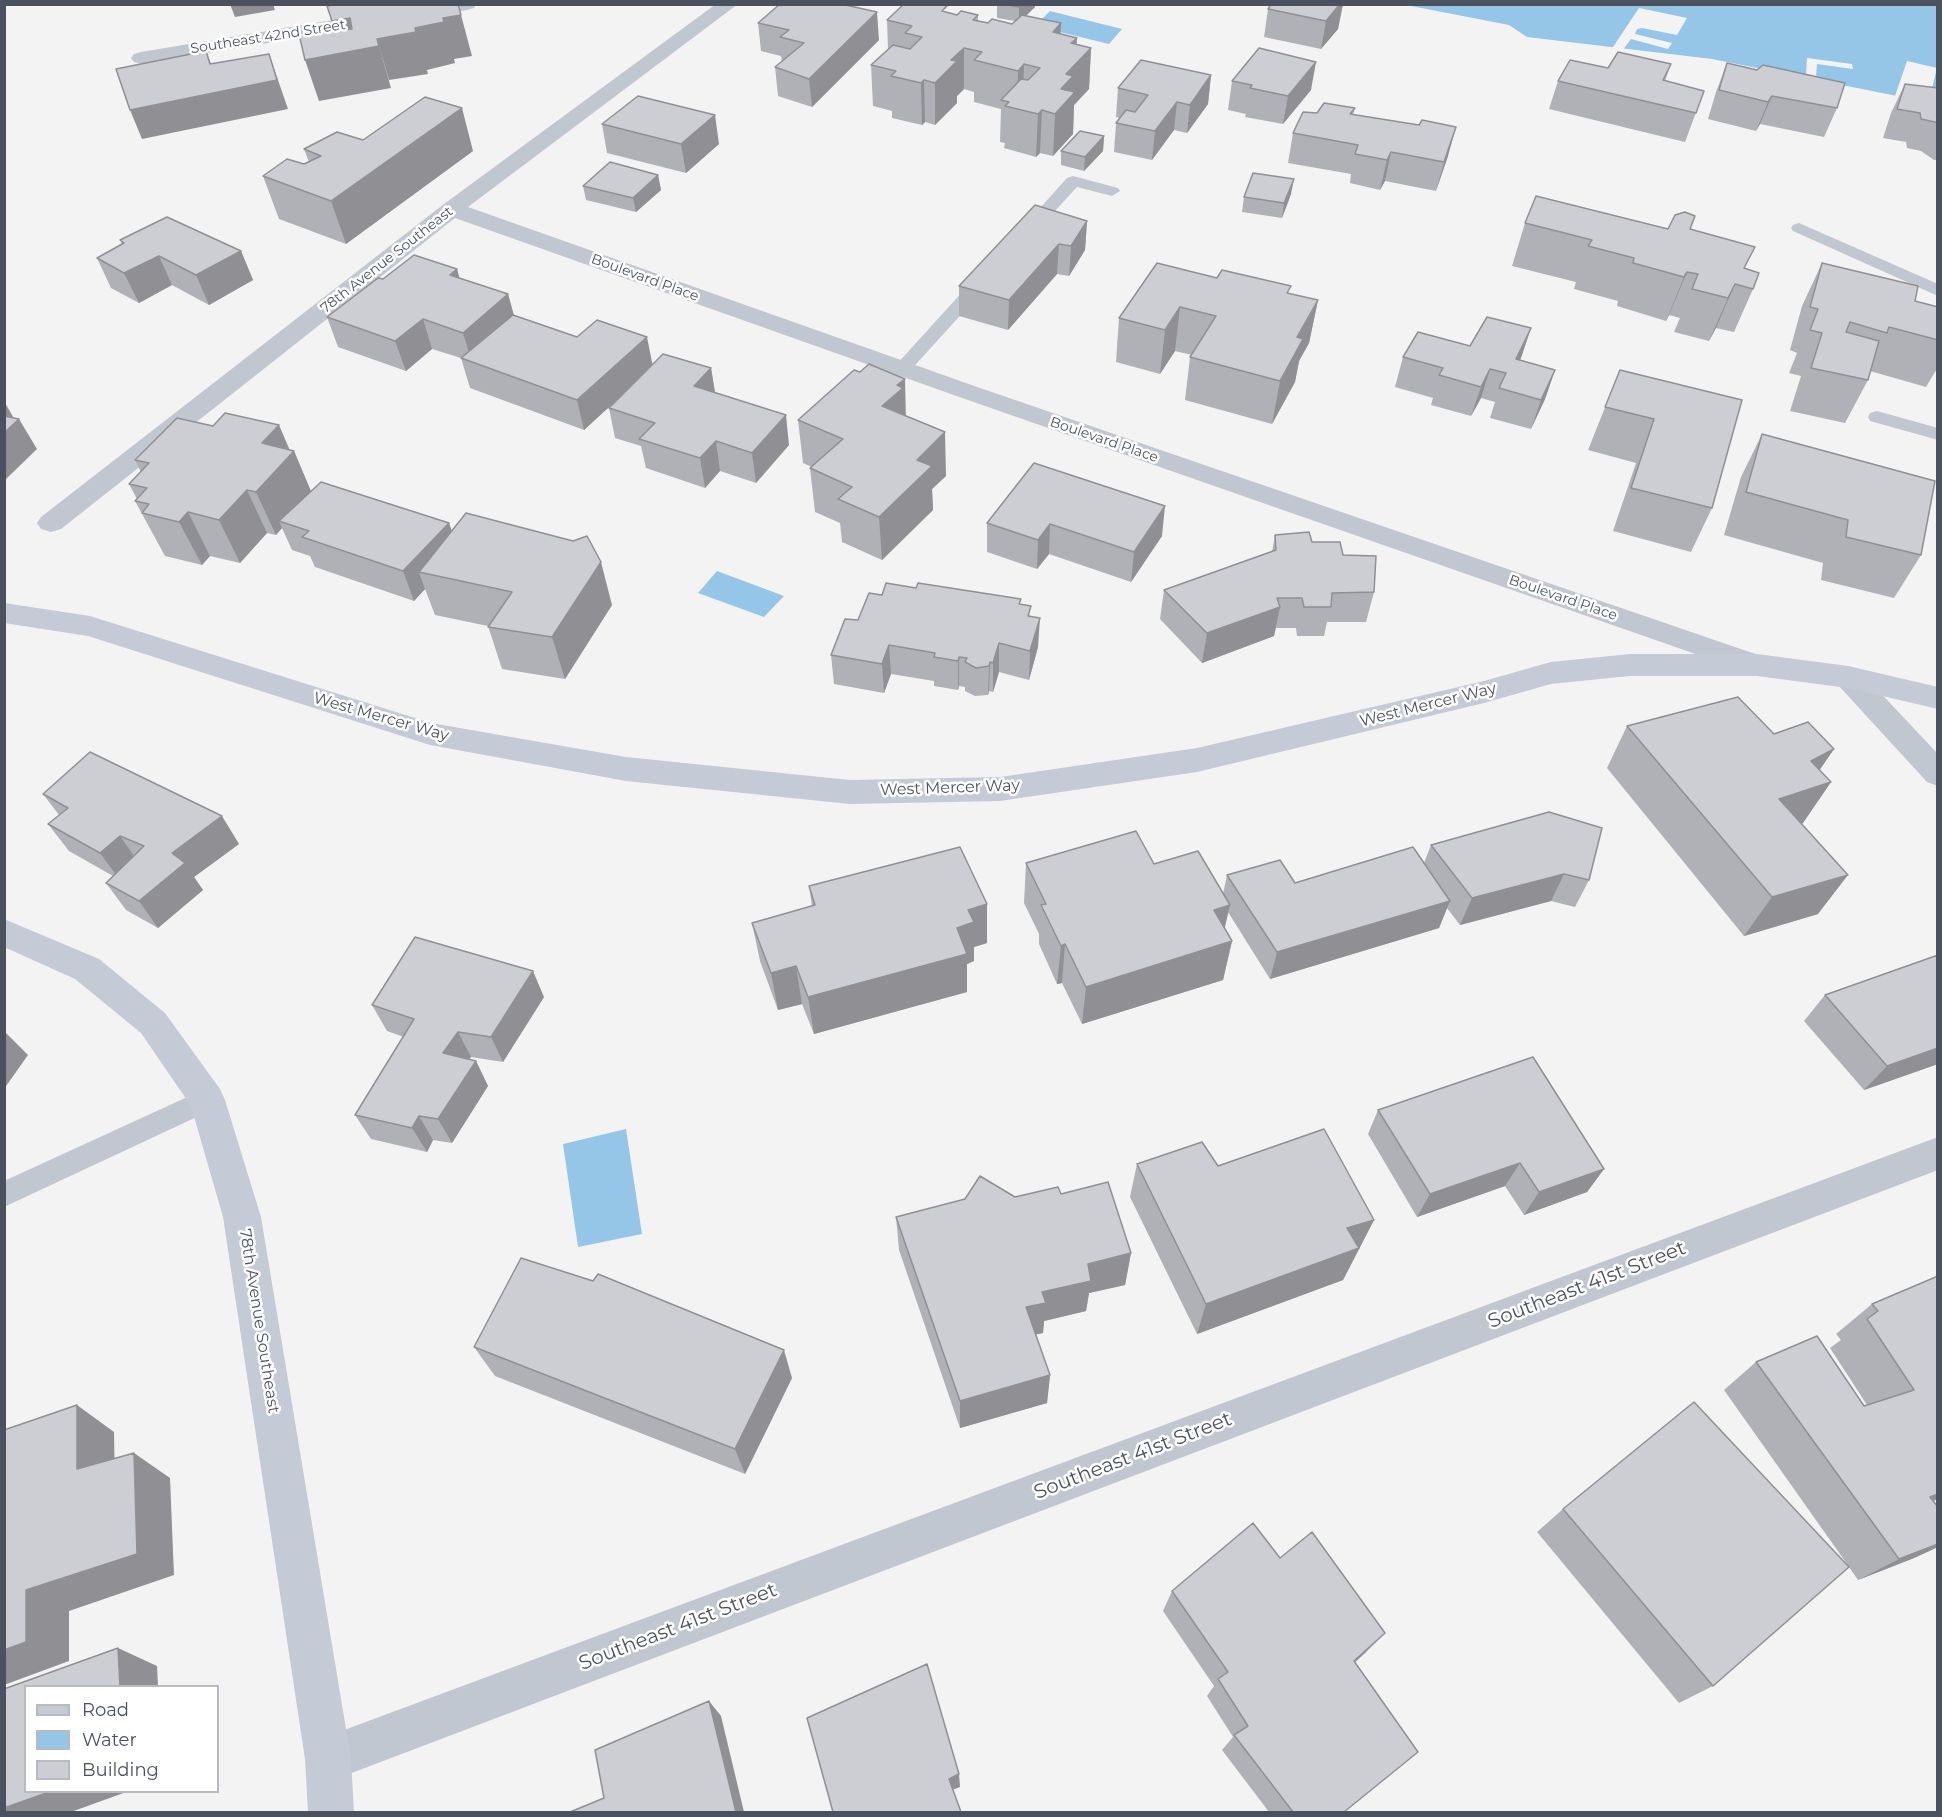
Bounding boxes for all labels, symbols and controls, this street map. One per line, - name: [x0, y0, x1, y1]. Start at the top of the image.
- street label: Southeast 42nd Street: [189, 16, 347, 58]
- street label: 78th Avenue Southeast: [318, 203, 456, 317]
- street label: Boulevard Place: [589, 251, 701, 305]
- street label: Boulevard Place: [1048, 414, 1160, 466]
- street label: Boulevard Place: [1507, 572, 1619, 624]
- street label: West Mercer Way: [1358, 679, 1498, 731]
- street label: West Mercer Way: [311, 688, 451, 746]
- street label: West Mercer Way: [880, 776, 1020, 800]
- street label: 78th Avenue Southeast: [235, 1227, 283, 1415]
- street label: Southeast 41st Street: [1485, 1236, 1689, 1334]
- street label: Southeast 41st Street: [1031, 1407, 1235, 1505]
- street label: Southeast 41st Street: [576, 1578, 780, 1676]
- legend: [24, 1685, 219, 1793]
- text: Road: [82, 1699, 129, 1721]
- text: Water: [82, 1729, 137, 1751]
- text: Building: [82, 1759, 159, 1781]

